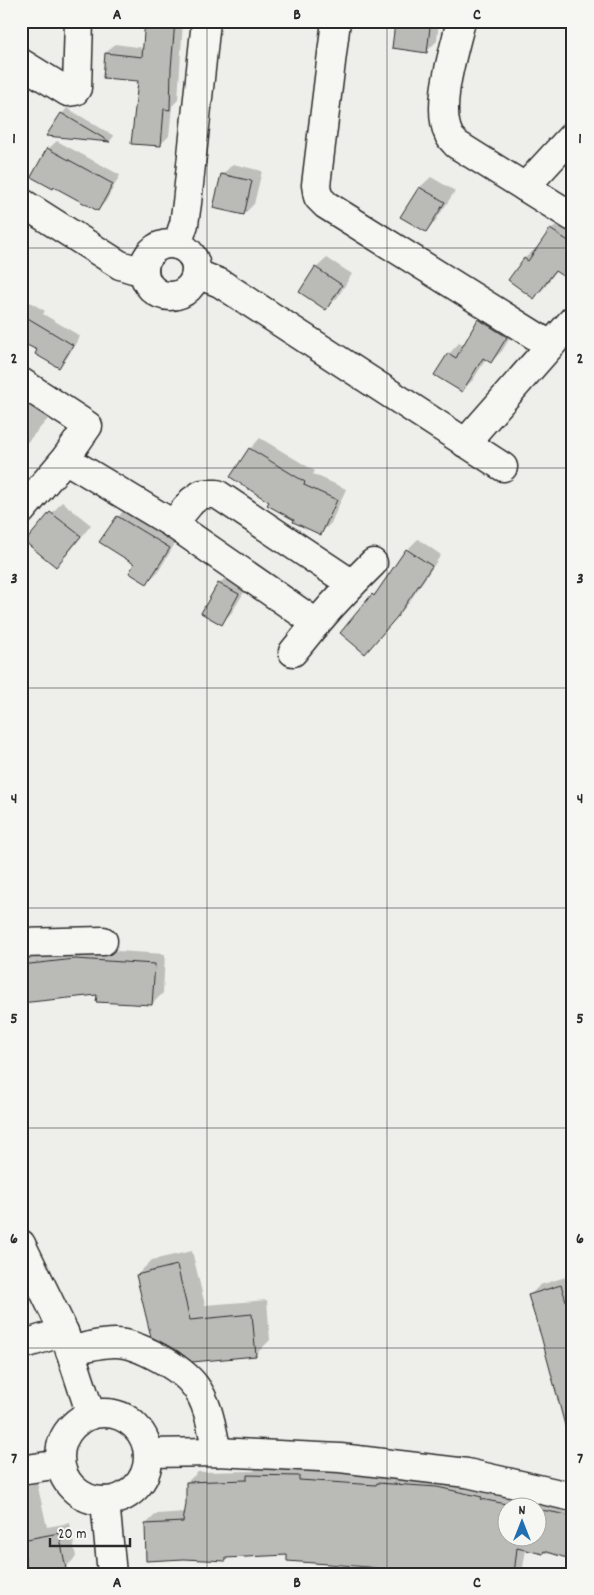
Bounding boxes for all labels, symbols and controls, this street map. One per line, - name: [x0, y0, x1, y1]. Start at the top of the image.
- text: A: [113, 4, 122, 27]
- text: B: [293, 4, 301, 27]
- text: C: [473, 4, 481, 27]
- text: 1: [12, 128, 16, 151]
- text: 1: [578, 128, 582, 151]
- text: 2: [11, 348, 18, 371]
- text: 2: [577, 348, 584, 371]
- text: 3: [10, 568, 18, 591]
- text: 3: [576, 568, 584, 591]
- text: 4: [11, 788, 17, 811]
- text: 4: [577, 788, 583, 811]
- text: 5: [10, 1008, 18, 1031]
- text: 5: [576, 1008, 584, 1031]
- text: 6: [10, 1228, 18, 1251]
- text: 6: [576, 1228, 584, 1251]
- text: 7: [11, 1448, 17, 1471]
- text: 7: [577, 1448, 583, 1471]
- north arrow: [496, 1498, 546, 1548]
- text: N: [519, 1501, 526, 1521]
- scale bar: [50, 1515, 130, 1547]
- text: 20 m: [58, 1524, 86, 1546]
- text: A: [113, 1572, 122, 1595]
- text: B: [293, 1572, 301, 1595]
- text: C: [473, 1572, 481, 1595]

